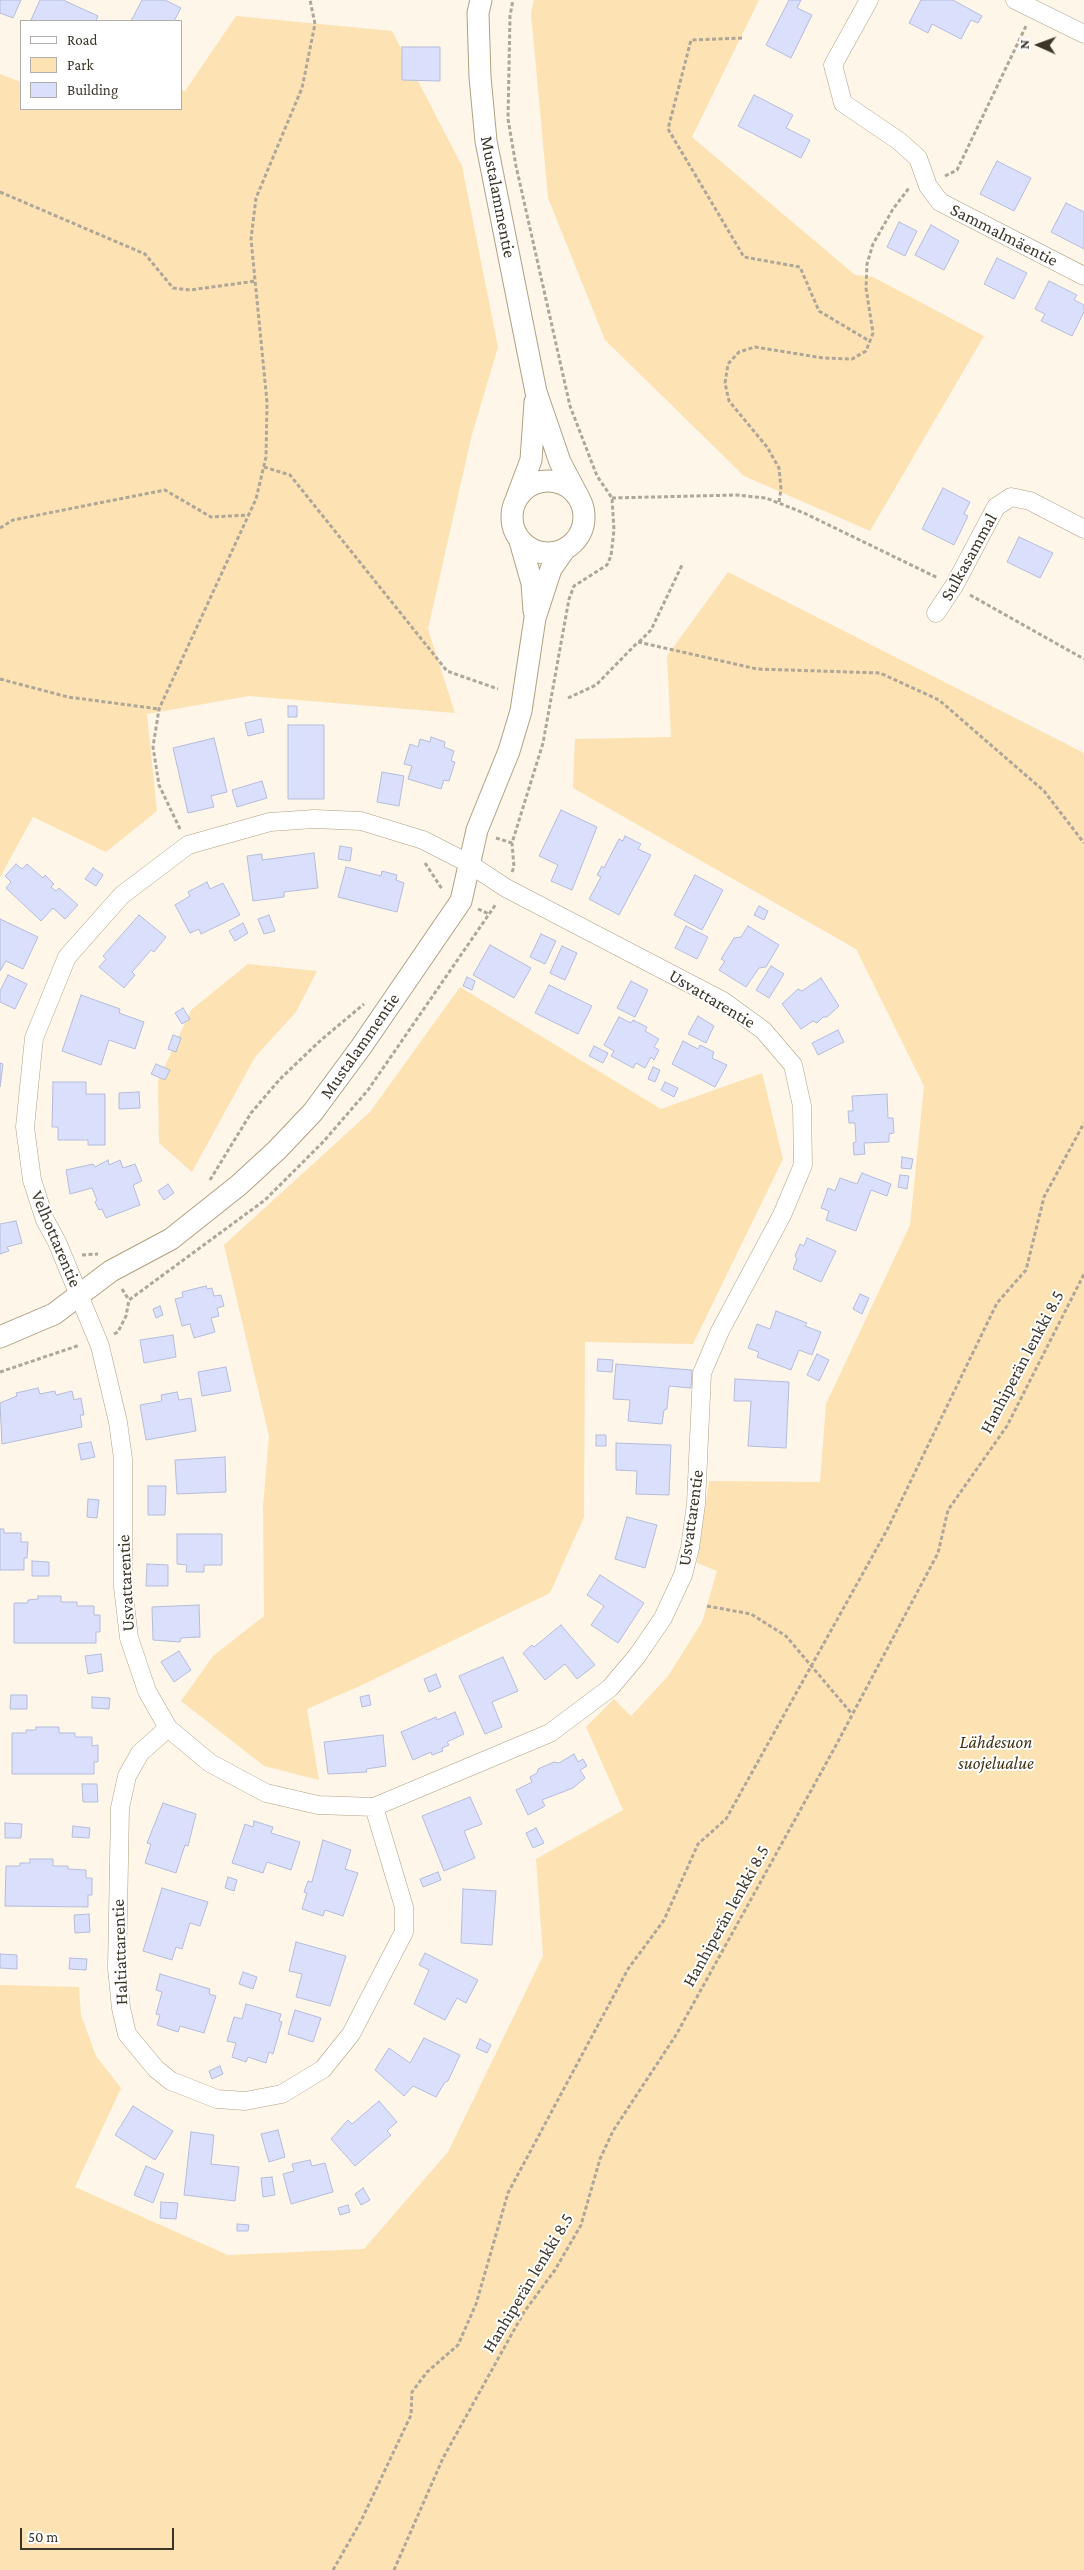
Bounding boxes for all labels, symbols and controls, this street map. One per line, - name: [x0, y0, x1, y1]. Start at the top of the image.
- legend: [20, 20, 182, 110]
- north arrow: [1014, 20, 1064, 70]
- text: Road: [67, 32, 97, 48]
- text: N: [1016, 39, 1032, 50]
- text: Park: [67, 57, 94, 73]
- text: Building: [67, 82, 118, 98]
- street label: Mustalammentie: [476, 134, 520, 260]
- street label: Sammalmäentie: [947, 199, 1061, 271]
- street label: Sulkasammal: [936, 509, 1002, 605]
- street label: Usvattarentie: [665, 965, 759, 1033]
- street label: Mustalammentie: [316, 989, 404, 1103]
- street label: Velhottarentie: [26, 1187, 86, 1291]
- street label: Hanhiperän lenkki 8.5: [975, 1287, 1069, 1437]
- street label: Usvattarentie: [674, 1468, 708, 1568]
- street label: Usvattarentie: [113, 1534, 139, 1632]
- park label: Lähdesuon suojelualue: [958, 1731, 1034, 1774]
- street label: Hanhiperän lenkki 8.5: [678, 1841, 774, 1991]
- street label: Haltiattarentie: [107, 1899, 133, 2005]
- street label: Hanhiperän lenkki 8.5: [478, 2209, 578, 2357]
- scale bar: [22, 2518, 176, 2550]
- text: 50 m: [28, 2529, 58, 2545]

